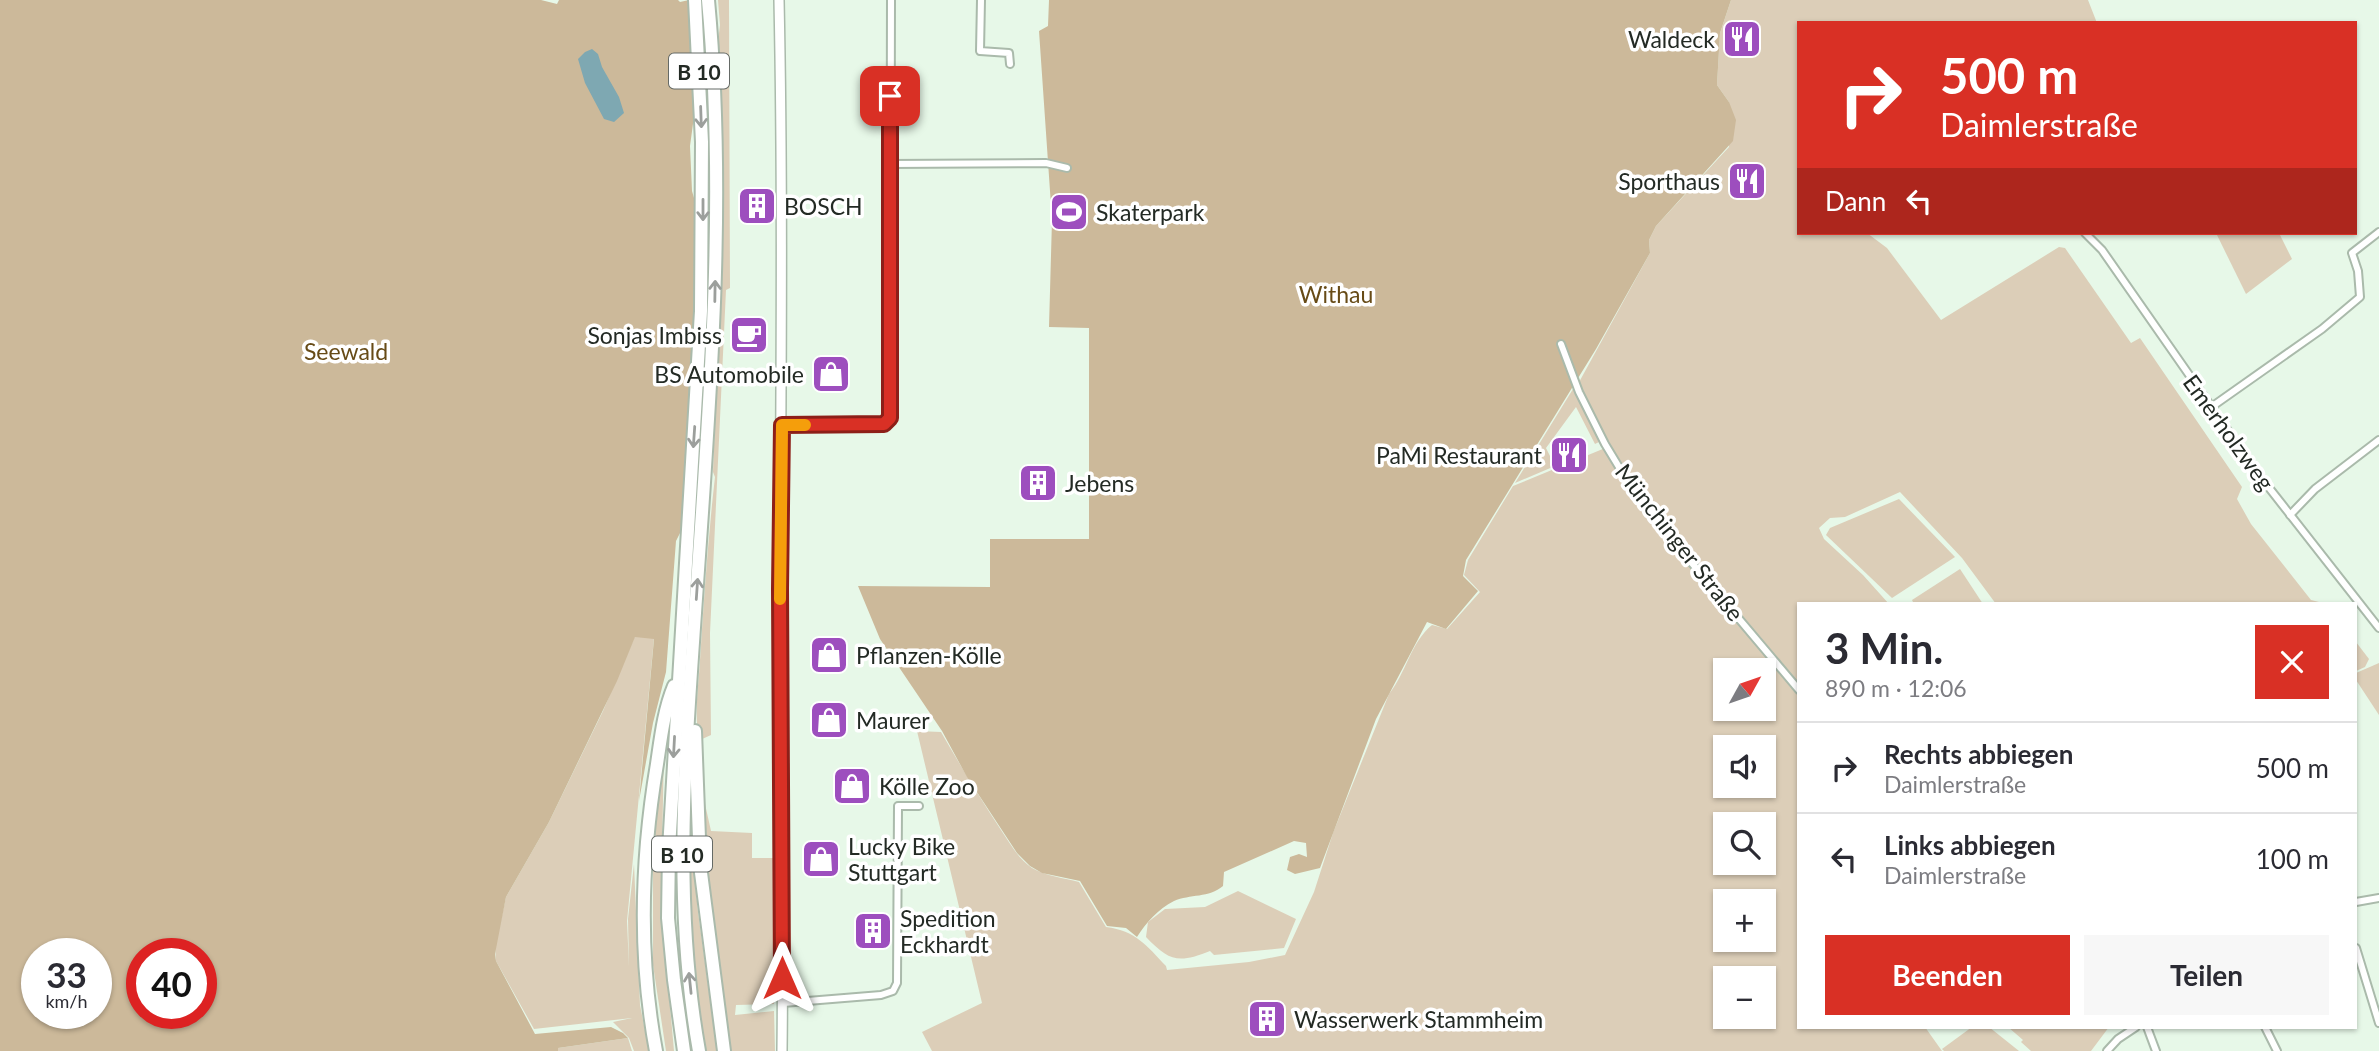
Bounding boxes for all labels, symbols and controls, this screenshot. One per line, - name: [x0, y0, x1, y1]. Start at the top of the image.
- restaurant icon: Waldeck: [1721, 18, 1763, 60]
- place label: Waldeck: [1628, 25, 1715, 53]
- text: 500 m: [1940, 46, 2078, 104]
- icon: right: [1825, 49, 1916, 140]
- road number: B 10: [669, 54, 729, 88]
- pin: [860, 66, 920, 126]
- icon: arrive: [871, 77, 909, 115]
- one-way arrow: [695, 105, 708, 128]
- text: Daimlerstraße: [1940, 105, 2138, 144]
- restaurant icon: Sporthaus: [1726, 160, 1768, 202]
- place label: Sporthaus: [1618, 167, 1720, 195]
- icon: left: [1900, 182, 1938, 220]
- building icon: BOSCH: [736, 185, 778, 227]
- text: Dann: [1825, 185, 1886, 217]
- sports icon: Skaterpark: [1048, 191, 1090, 233]
- place label: BOSCH: [784, 192, 863, 220]
- one-way arrow: [696, 198, 710, 221]
- place label: Skaterpark: [1096, 198, 1205, 226]
- one-way arrow: [708, 280, 721, 303]
- park label: Withau: [1299, 280, 1373, 308]
- cafe icon: Sonjas Imbiss: [728, 314, 770, 356]
- place label: Sonjas Imbiss: [587, 321, 722, 349]
- park label: Seewald: [304, 337, 388, 365]
- shop icon: BS Automobile: [810, 353, 852, 395]
- place label: BS Automobile: [654, 360, 804, 388]
- street label: Emerholzweg: [2178, 369, 2280, 495]
- one-way arrow: [687, 425, 700, 448]
- restaurant icon: PaMi Restaurant: [1548, 434, 1590, 476]
- place label: PaMi Restaurant: [1376, 441, 1543, 469]
- street label: Münchinger Straße: [1610, 458, 1750, 626]
- building icon: Jebens: [1017, 462, 1059, 504]
- place label: Jebens: [1065, 469, 1134, 497]
- one-way arrow: [691, 578, 704, 601]
- text: 3 Min.: [1825, 623, 1943, 673]
- button: close: [2255, 625, 2329, 699]
- shop icon: Pflanzen-Kölle: [808, 634, 850, 676]
- place label: Pflanzen-Kölle: [856, 641, 1002, 669]
- north arrow: [1713, 658, 1776, 721]
- map controls: [1713, 658, 1776, 1029]
- text: 890 m · 12:06: [1825, 674, 1967, 702]
- shop icon: Maurer: [808, 699, 850, 741]
- place label: Maurer: [856, 706, 930, 734]
- one-way arrow: [667, 735, 680, 758]
- button: sound: [1713, 735, 1776, 798]
- text: Rechts abbiegen: [1884, 738, 2073, 770]
- icon: right: [1825, 749, 1863, 787]
- text: 500 m: [2256, 752, 2329, 784]
- shop icon: Kölle Zoo: [831, 765, 873, 807]
- text: Daimlerstraße: [1884, 770, 2026, 798]
- place label: Kölle Zoo: [879, 772, 975, 800]
- button: search: [1713, 812, 1776, 875]
- text: Links abbiegen: [1884, 829, 2056, 861]
- place label: Lucky Bike Stuttgart: [848, 832, 955, 886]
- road number: B 10: [652, 836, 712, 872]
- shop icon: Lucky Bike Stuttgart: [800, 838, 842, 880]
- icon: left: [1825, 840, 1863, 878]
- text: 100 m: [2256, 843, 2329, 875]
- text: Daimlerstraße: [1884, 861, 2026, 889]
- button: +: [1713, 889, 1776, 952]
- place label: Spedition Eckhardt: [900, 904, 996, 958]
- building icon: Spedition Eckhardt: [852, 910, 894, 952]
- button: Beenden: [1825, 935, 2070, 1015]
- button: Teilen: [2084, 935, 2329, 1015]
- speed limit sign: 40: [126, 938, 217, 1029]
- position arrow: [745, 941, 819, 1015]
- text: 33: [46, 953, 87, 995]
- button: −: [1713, 966, 1776, 1029]
- one-way arrow: [683, 973, 696, 995]
- text: km/h: [45, 990, 88, 1012]
- building icon: Wasserwerk Stammheim: [1246, 998, 1288, 1040]
- place label: Wasserwerk Stammheim: [1294, 1005, 1543, 1033]

